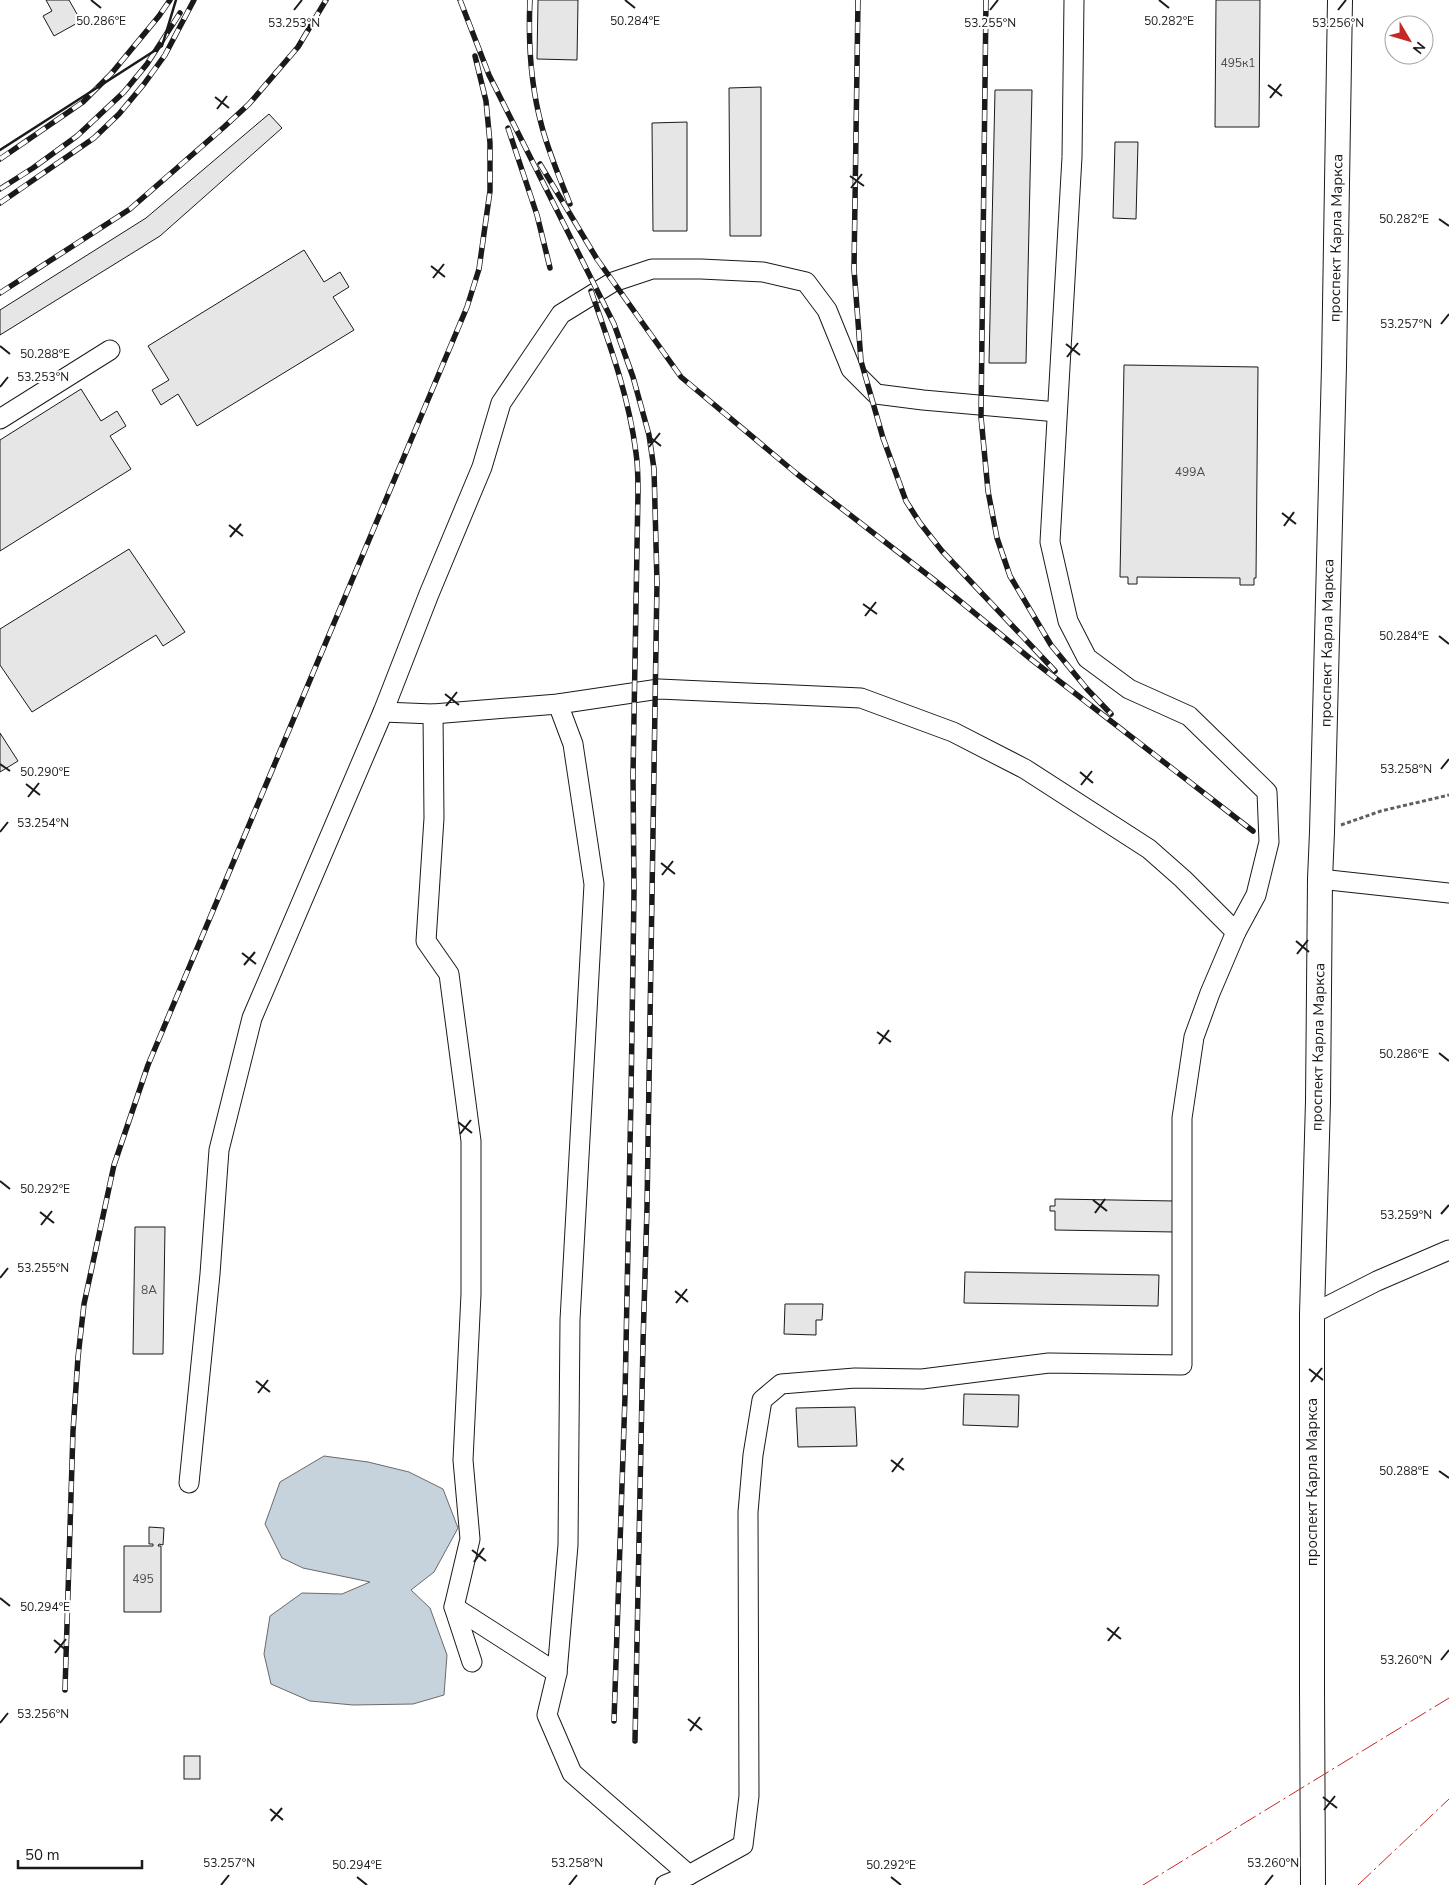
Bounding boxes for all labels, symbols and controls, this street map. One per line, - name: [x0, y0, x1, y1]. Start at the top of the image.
- text: 50.286°E: [76, 13, 126, 29]
- text: 50.284°E: [610, 13, 660, 29]
- text: 50.282°E: [1144, 13, 1194, 29]
- text: 53.253°N: [268, 15, 320, 31]
- text: 53.255°N: [964, 15, 1016, 31]
- text: 53.256°N: [1312, 15, 1364, 31]
- north arrow: [1384, 15, 1434, 65]
- text: N: [1408, 38, 1430, 58]
- house number: 495к1: [1220, 55, 1256, 71]
- street label: проспект Карла Маркса: [1325, 154, 1347, 322]
- text: 50.282°E: [1379, 211, 1429, 227]
- text: 53.257°N: [1380, 316, 1432, 332]
- text: 50.288°E: [20, 346, 70, 362]
- text: 53.253°N: [17, 369, 69, 385]
- house number: 499А: [1175, 464, 1205, 480]
- street label: проспект Карла Маркса: [1316, 559, 1338, 727]
- text: 50.284°E: [1379, 628, 1429, 644]
- text: 53.258°N: [1380, 761, 1432, 777]
- text: 50.290°E: [20, 764, 70, 780]
- text: 53.254°N: [17, 815, 69, 831]
- street label: проспект Карла Маркса: [1307, 963, 1329, 1131]
- text: 50.286°E: [1379, 1046, 1429, 1062]
- text: 50.292°E: [20, 1181, 70, 1197]
- text: 53.259°N: [1380, 1207, 1432, 1223]
- text: 53.255°N: [17, 1260, 69, 1276]
- house number: 8А: [141, 1282, 157, 1298]
- street label: проспект Карла Маркса: [1302, 1398, 1322, 1566]
- text: 50.288°E: [1379, 1463, 1429, 1479]
- house number: 495: [132, 1571, 154, 1587]
- text: 50.294°E: [20, 1599, 70, 1615]
- text: 53.260°N: [1380, 1652, 1432, 1668]
- text: 53.256°N: [17, 1706, 69, 1722]
- scale bar: [18, 1838, 141, 1870]
- text: 50 m: [25, 1845, 60, 1865]
- text: 53.257°N: [203, 1855, 255, 1871]
- text: 53.258°N: [551, 1855, 603, 1871]
- text: 53.260°N: [1247, 1855, 1299, 1871]
- text: 50.294°E: [332, 1857, 382, 1873]
- text: 50.292°E: [866, 1857, 916, 1873]

